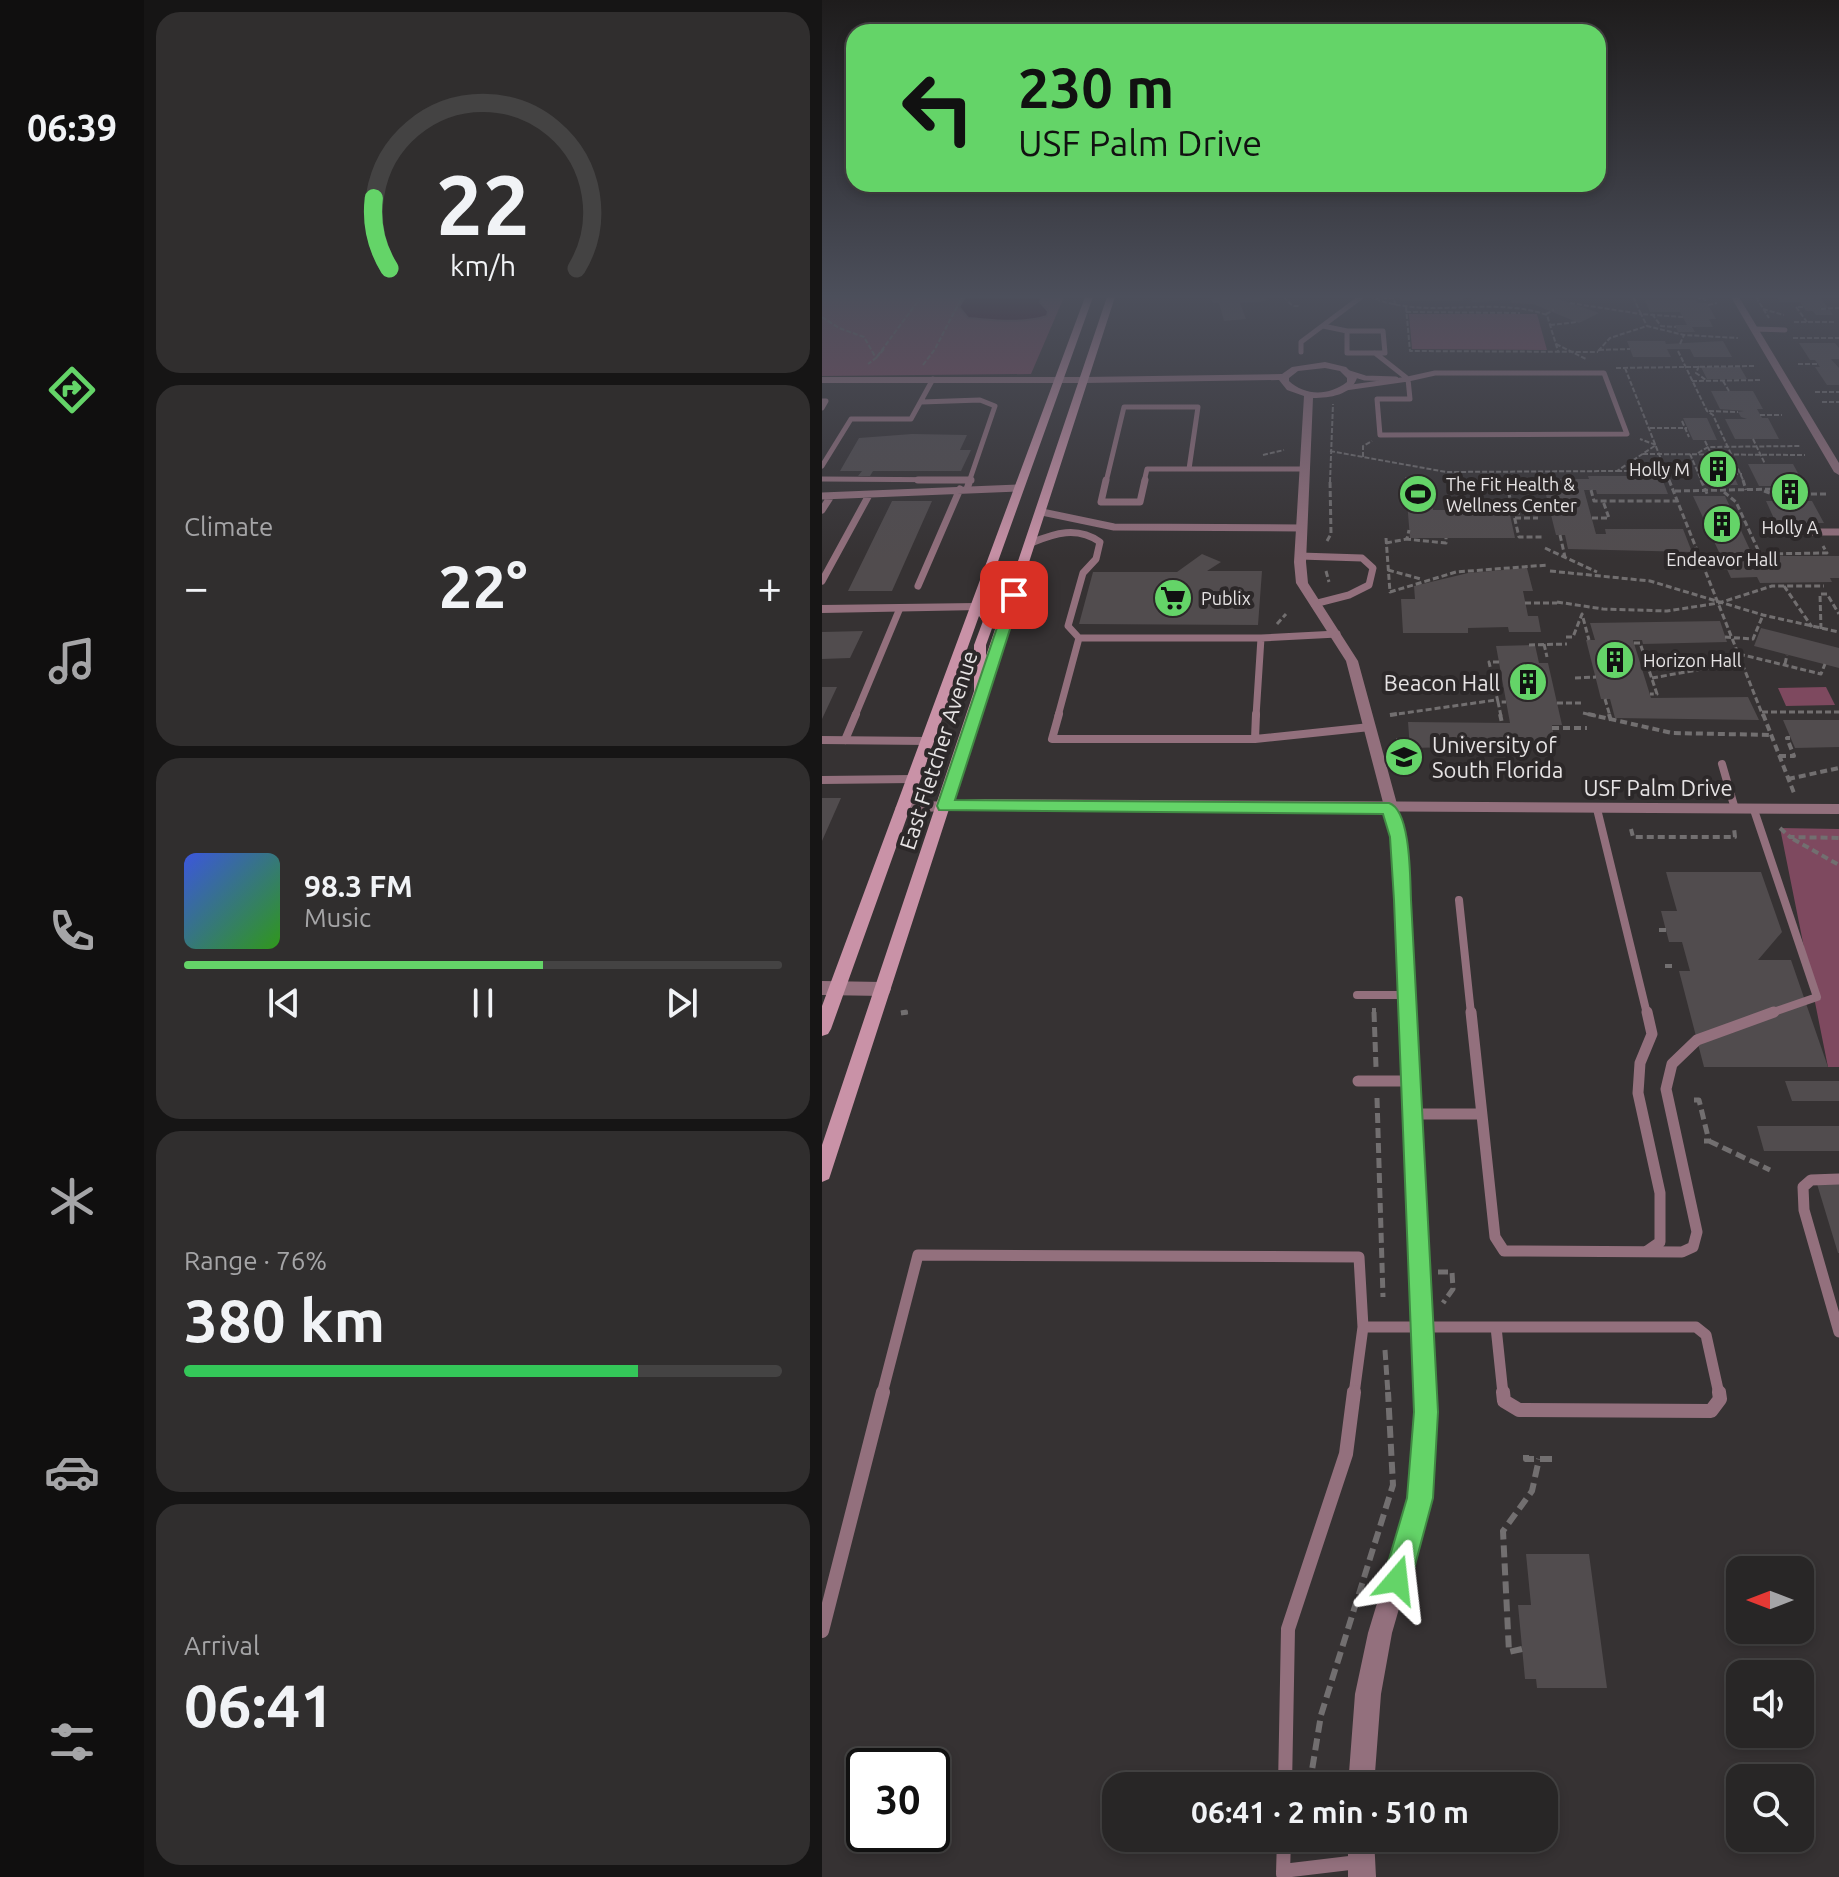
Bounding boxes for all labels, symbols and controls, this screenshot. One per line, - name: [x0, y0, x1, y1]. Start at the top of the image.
- icon: left: [886, 56, 990, 160]
- text: 230 m: [1018, 56, 1174, 119]
- text: 06:39: [27, 107, 117, 148]
- text: USF Palm Drive: [1018, 122, 1262, 163]
- text: 22: [436, 156, 530, 250]
- text: km/h: [450, 249, 516, 281]
- icon: directions: [44, 362, 100, 418]
- building icon: Holly M: [1697, 448, 1739, 490]
- place label: Holly M: [1629, 459, 1690, 479]
- building icon: Holly A: [1769, 471, 1811, 513]
- sports icon: The Fit Health & Wellness Center: [1397, 473, 1439, 515]
- place label: The Fit Health & Wellness Center: [1446, 474, 1577, 515]
- building icon: Endeavor Hall: [1701, 503, 1743, 545]
- text: Climate: [184, 512, 273, 541]
- place label: Holly A: [1762, 517, 1819, 537]
- place label: Endeavor Hall: [1666, 549, 1778, 569]
- text: 22°: [439, 552, 527, 619]
- pin: [980, 561, 1048, 629]
- text: −: [184, 562, 209, 611]
- text: +: [757, 562, 782, 611]
- icon: arrive: [992, 573, 1036, 617]
- supermarket icon: Publix: [1152, 577, 1194, 619]
- place label: Publix: [1201, 588, 1251, 608]
- icon: music: [44, 633, 100, 689]
- building icon: Horizon Hall: [1594, 639, 1636, 681]
- street label: East Fletcher Avenue: [894, 648, 982, 852]
- place label: Horizon Hall: [1643, 650, 1742, 670]
- building icon: Beacon Hall: [1507, 661, 1549, 703]
- place label: Beacon Hall: [1384, 670, 1500, 695]
- place label: University of South Florida: [1432, 732, 1563, 782]
- school or university icon: University of South Florida: [1383, 736, 1425, 778]
- street label: USF Palm Drive: [1583, 775, 1733, 800]
- text: 98.3 FM: [304, 869, 413, 903]
- icon: phone: [44, 903, 100, 959]
- text: Music: [304, 903, 371, 932]
- icon: previous: [262, 981, 306, 1025]
- icon: pause: [461, 981, 505, 1025]
- icon: next: [660, 981, 704, 1025]
- icon: climate: [44, 1173, 100, 1229]
- text: Range · 76%: [184, 1246, 327, 1275]
- text: 380 km: [184, 1286, 385, 1353]
- icon: car: [44, 1444, 100, 1500]
- position arrow: [1355, 1538, 1439, 1622]
- north arrow: [1726, 1556, 1814, 1644]
- map controls: [1726, 1556, 1814, 1852]
- text: Arrival: [184, 1631, 260, 1660]
- button: sound: [1726, 1660, 1814, 1748]
- text: 06:41: [184, 1671, 334, 1738]
- icon: filters: [44, 1714, 100, 1770]
- speed limit sign: 30: [846, 1748, 950, 1852]
- button: search: [1726, 1764, 1814, 1852]
- text: 06:41 · 2 min · 510 m: [1191, 1795, 1469, 1829]

